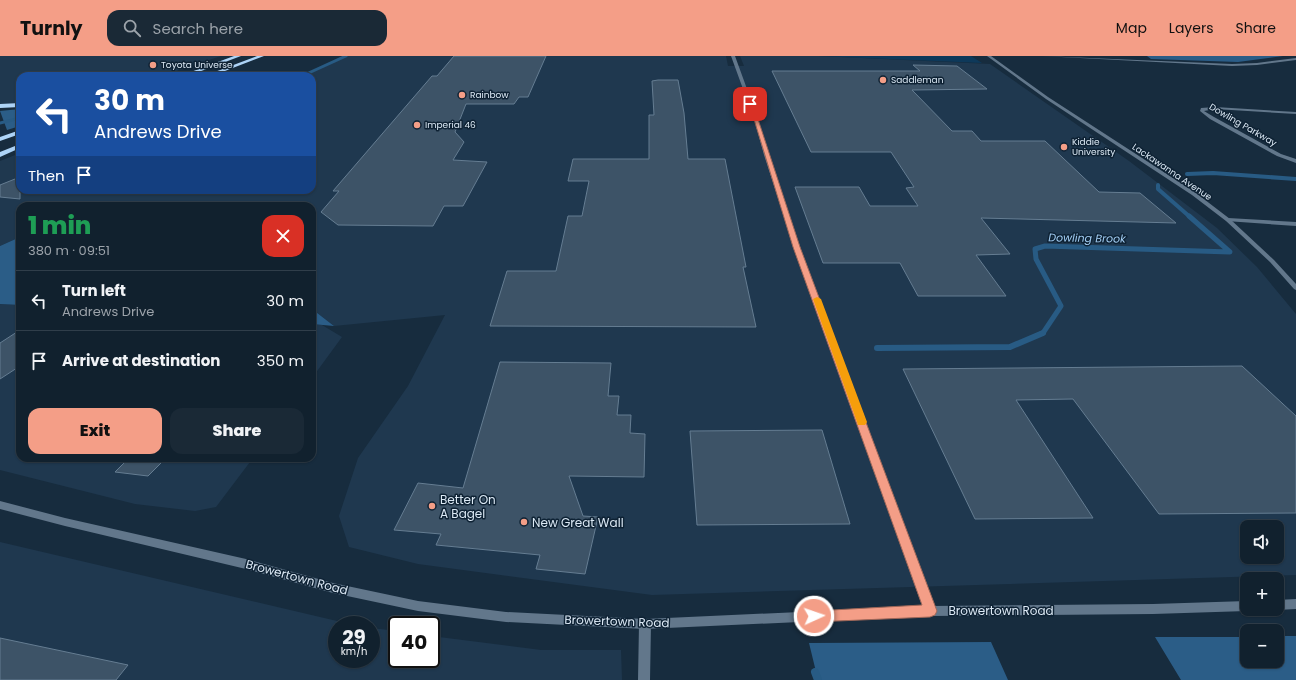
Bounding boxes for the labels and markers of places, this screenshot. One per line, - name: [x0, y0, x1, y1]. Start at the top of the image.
- place label: Toyota Universe: [161, 59, 233, 71]
- marker: Toyota Universe: [148, 60, 158, 70]
- place label: Saddleman: [891, 74, 944, 86]
- marker: Saddleman: [878, 75, 888, 85]
- pin: [733, 87, 767, 121]
- place label: Rainbow: [470, 89, 509, 101]
- marker: Rainbow: [457, 90, 467, 100]
- place label: Imperial 46: [425, 119, 476, 131]
- marker: Imperial 46: [412, 120, 422, 130]
- place label: Kiddie University: [1072, 136, 1115, 158]
- marker: Kiddie University: [1059, 142, 1069, 152]
- place label: Better On A Bagel: [440, 491, 496, 522]
- marker: Better On A Bagel: [427, 501, 437, 511]
- place label: New Great Wall: [532, 514, 624, 531]
- marker: New Great Wall: [519, 517, 529, 527]

